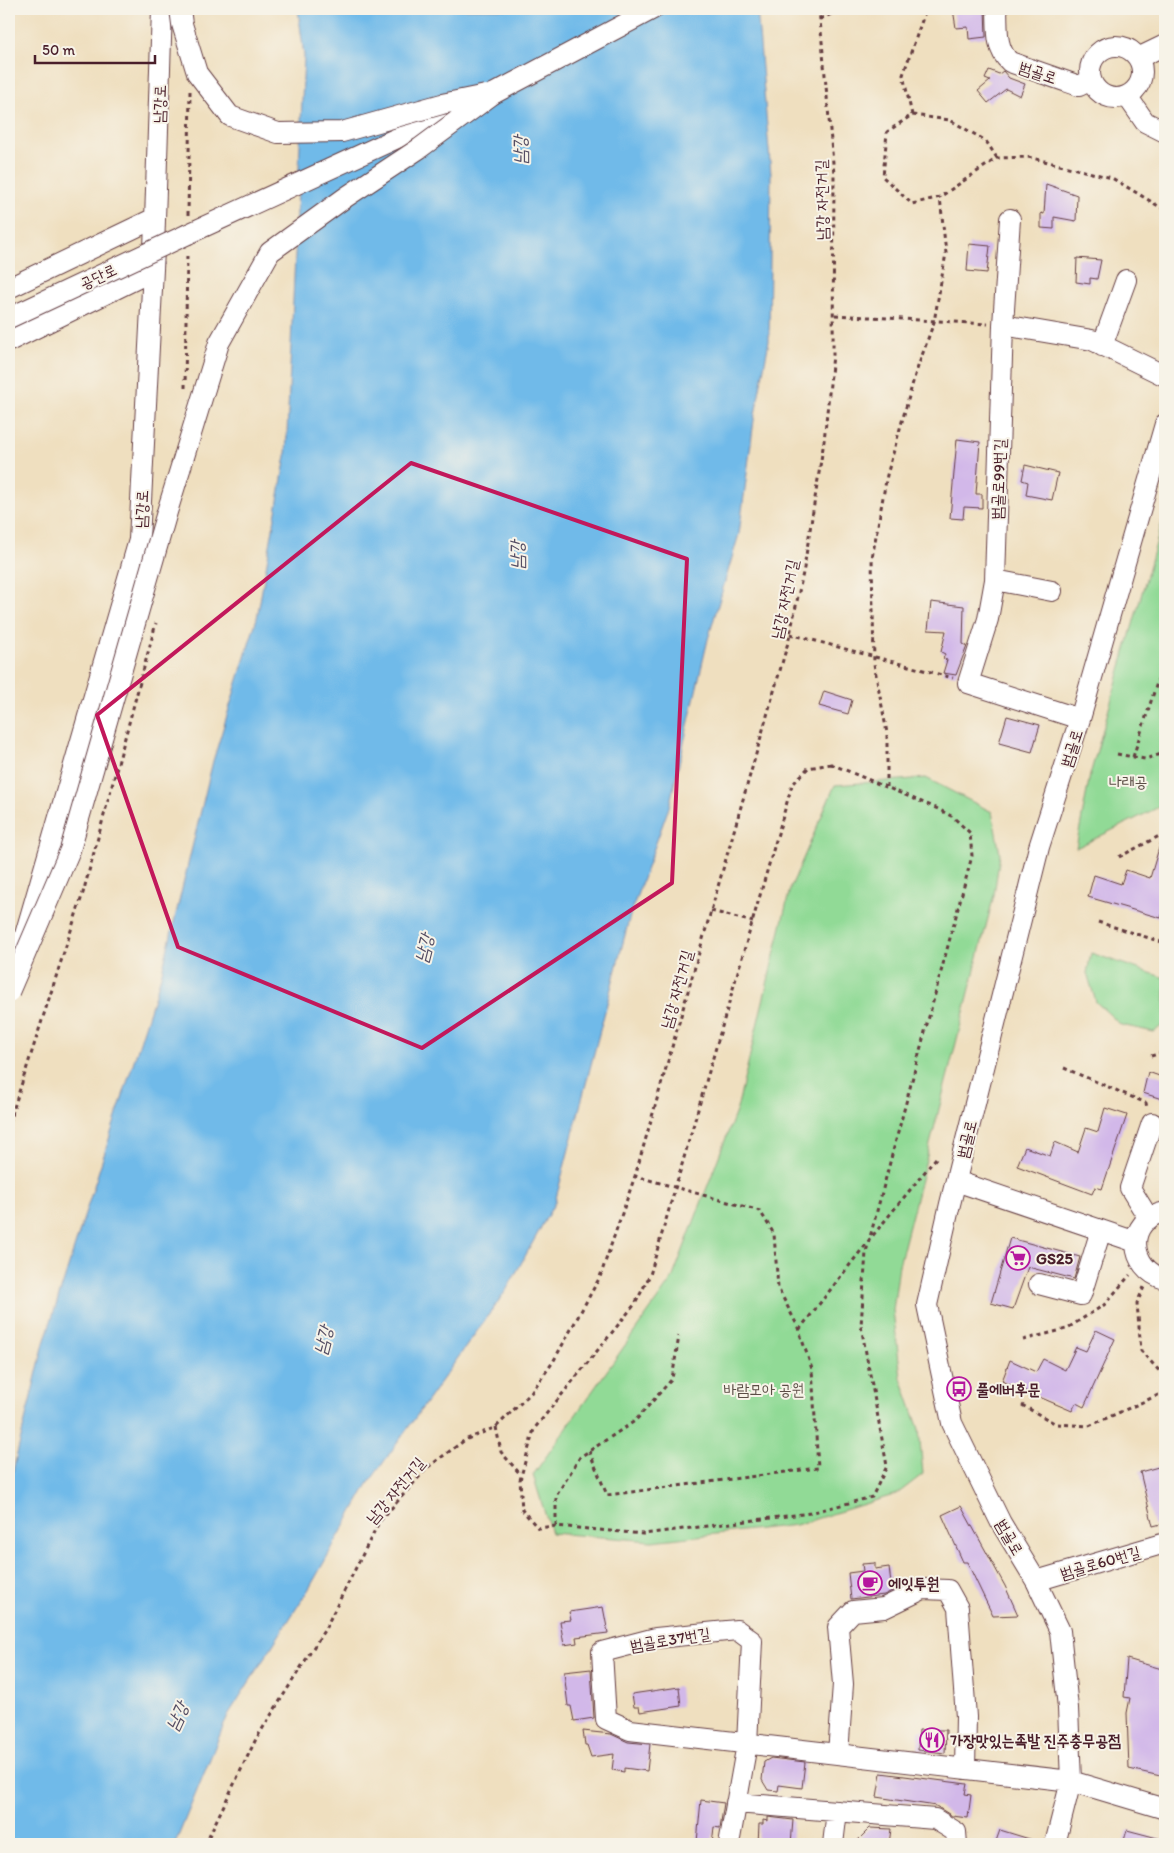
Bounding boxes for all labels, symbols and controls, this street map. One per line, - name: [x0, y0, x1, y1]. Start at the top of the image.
- scale bar: [35, 32, 155, 64]
- text: 50 m: [42, 41, 75, 59]
- street label: 범골로: [1016, 57, 1059, 88]
- street label: 남강로: [149, 84, 170, 124]
- water label: 남강: [509, 133, 531, 164]
- street label: 남강 자전거길: [811, 159, 832, 241]
- street label: 공단로: [77, 260, 120, 293]
- street label: 범골로99번길: [988, 438, 1009, 520]
- street label: 남강로: [131, 489, 152, 529]
- water label: 남강: [506, 538, 528, 569]
- street label: 남강 자전거길: [767, 557, 802, 641]
- street label: 범골로: [1056, 727, 1086, 769]
- park label: 나래공: [1109, 772, 1147, 791]
- water label: 남강: [410, 929, 439, 965]
- street label: 남강 자전거길: [656, 948, 697, 1031]
- street label: 범골로: [953, 1118, 980, 1160]
- supermarket icon: GS25: [1005, 1245, 1031, 1271]
- place label: GS25: [1036, 1249, 1073, 1268]
- water label: 남강: [309, 1321, 338, 1357]
- bus stop icon: 풀에버후문: [946, 1376, 972, 1402]
- park label: 바람모아 공원: [724, 1380, 804, 1399]
- place label: 풀에버후문: [976, 1380, 1041, 1399]
- street label: 남강 자전거길: [362, 1453, 429, 1527]
- street label: 범골로: [992, 1516, 1027, 1559]
- street label: 범골로60번길: [1058, 1542, 1143, 1583]
- cafe icon: 에잇투원: [857, 1570, 883, 1596]
- place label: 에잇투원: [888, 1574, 940, 1593]
- street label: 범골로37번길: [629, 1624, 712, 1655]
- water label: 남강: [161, 1696, 194, 1734]
- restaurant icon: 가장맛있는족발 진주충무공점: [919, 1727, 945, 1753]
- place label: 가장맛있는족발 진주충무공점: [950, 1731, 1121, 1750]

